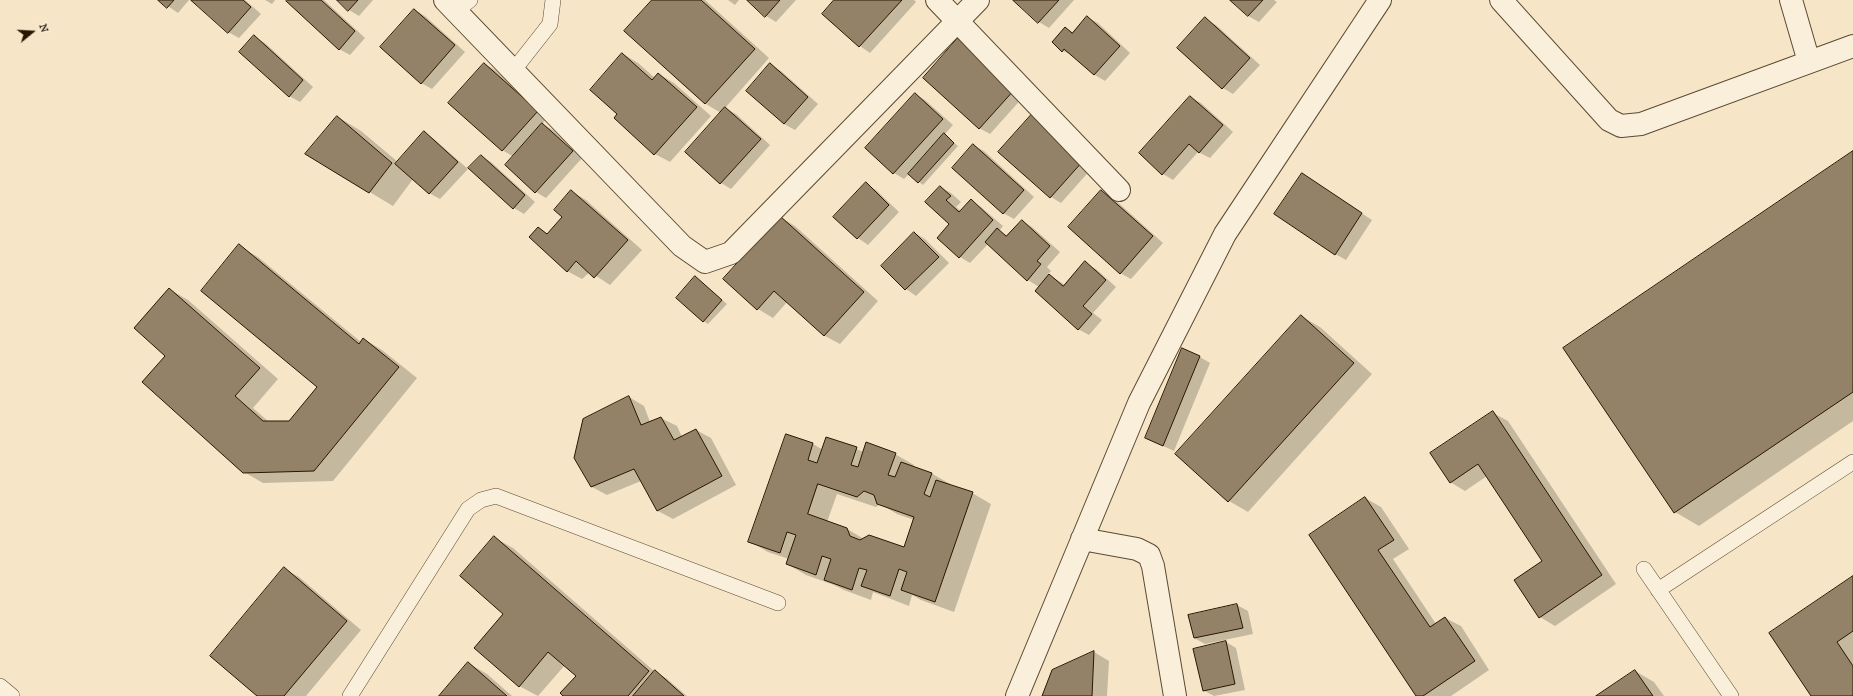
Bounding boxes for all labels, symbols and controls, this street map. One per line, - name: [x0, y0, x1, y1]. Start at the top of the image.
- north arrow: [12, 12, 52, 52]
- text: N: [36, 22, 51, 34]

